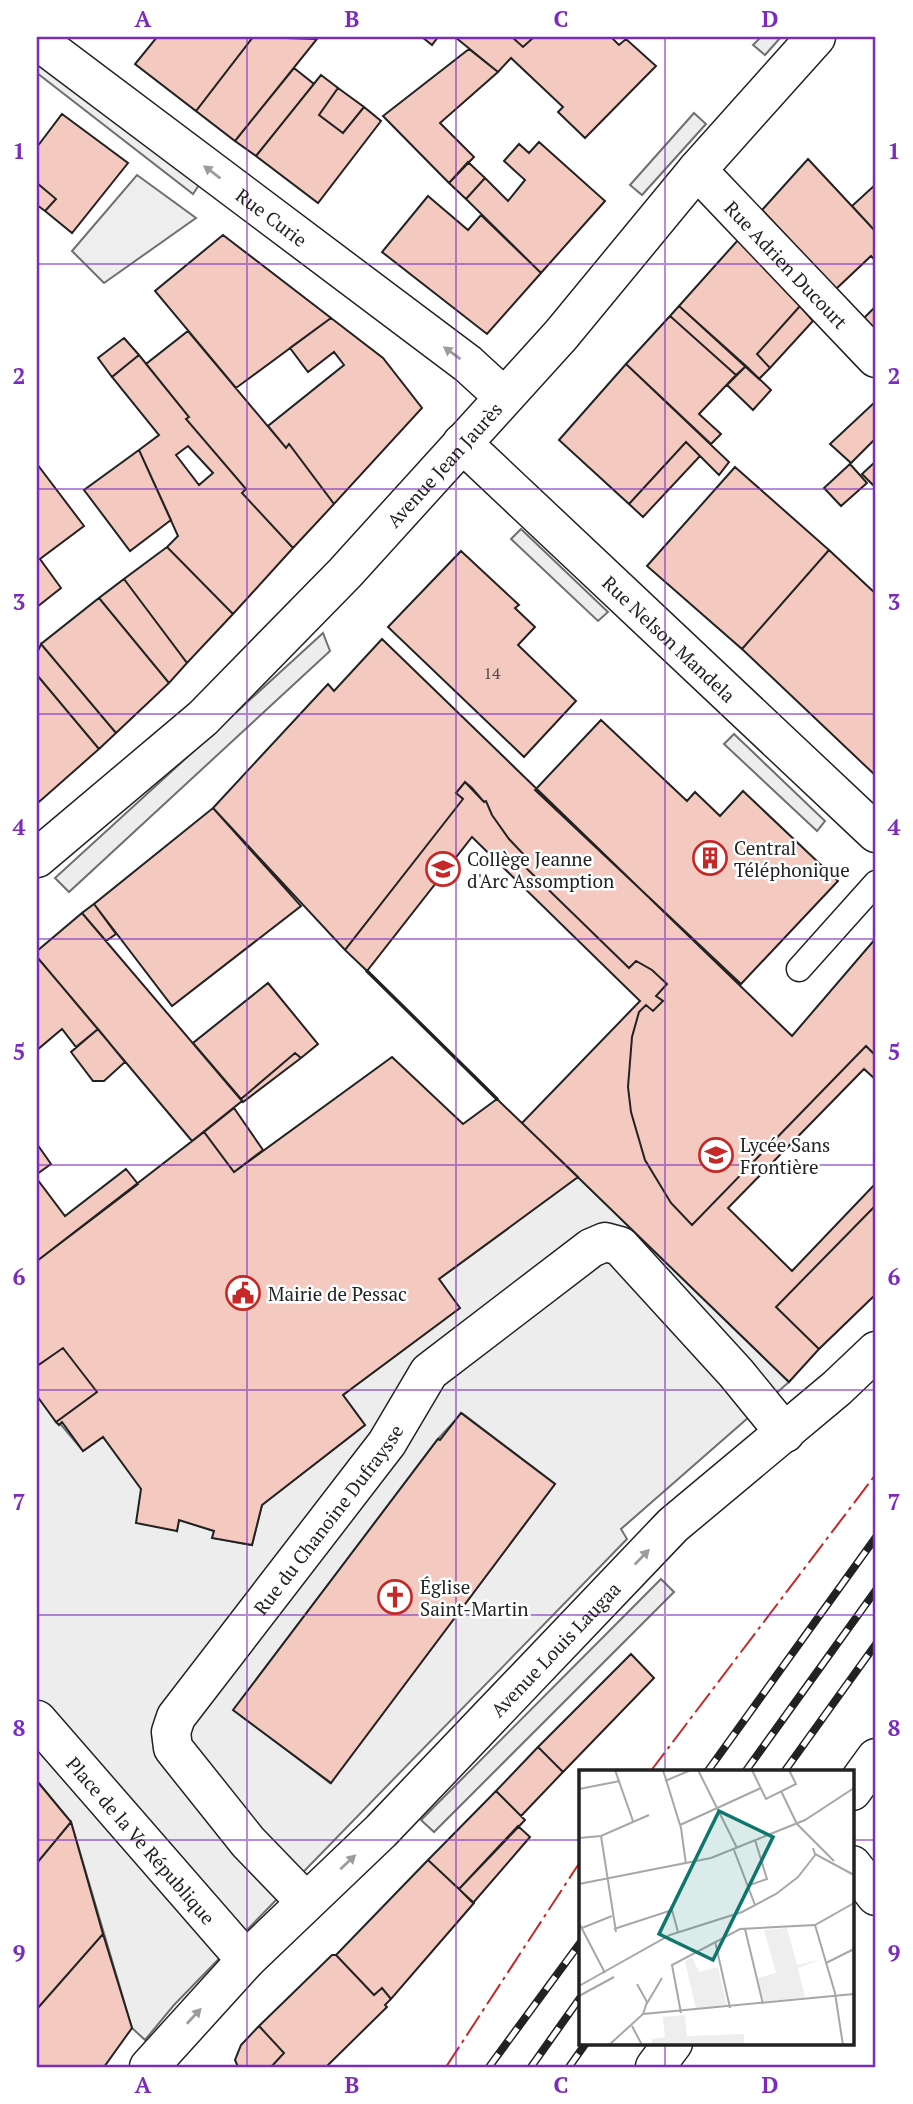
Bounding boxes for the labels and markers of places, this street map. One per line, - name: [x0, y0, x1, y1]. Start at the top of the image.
- place label: Central Téléphonique: [734, 835, 850, 882]
- building icon: Central Téléphonique: [691, 839, 729, 877]
- place label: Collège Jeanne d'Arc Assomption: [467, 846, 614, 893]
- school or university icon: Collège Jeanne d'Arc Assomption: [424, 850, 462, 888]
- place label: Lycée Sans Frontière: [740, 1132, 830, 1179]
- school or university icon: Lycée Sans Frontière: [697, 1136, 735, 1174]
- public building icon: Mairie de Pessac: [224, 1274, 262, 1312]
- place label: Mairie de Pessac: [268, 1281, 407, 1306]
- place label: Église Saint-Martin: [420, 1574, 529, 1621]
- church icon: Église Saint-Martin: [376, 1578, 414, 1616]

